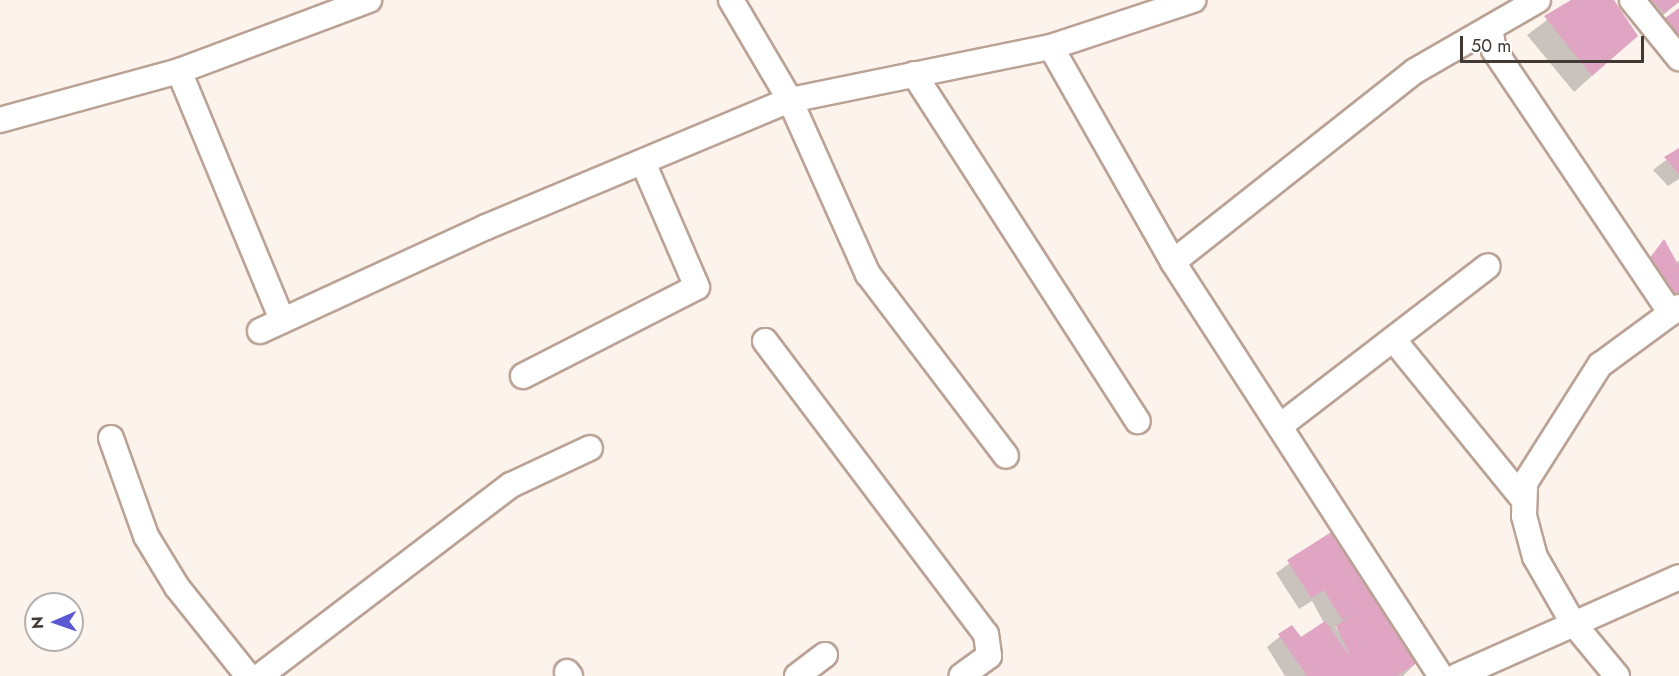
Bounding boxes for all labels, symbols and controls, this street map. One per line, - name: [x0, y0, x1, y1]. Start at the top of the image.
- scale bar: [1463, 24, 1648, 62]
- text: 50 m: [1471, 33, 1511, 59]
- north arrow: [24, 592, 84, 652]
- text: N: [26, 616, 49, 629]

